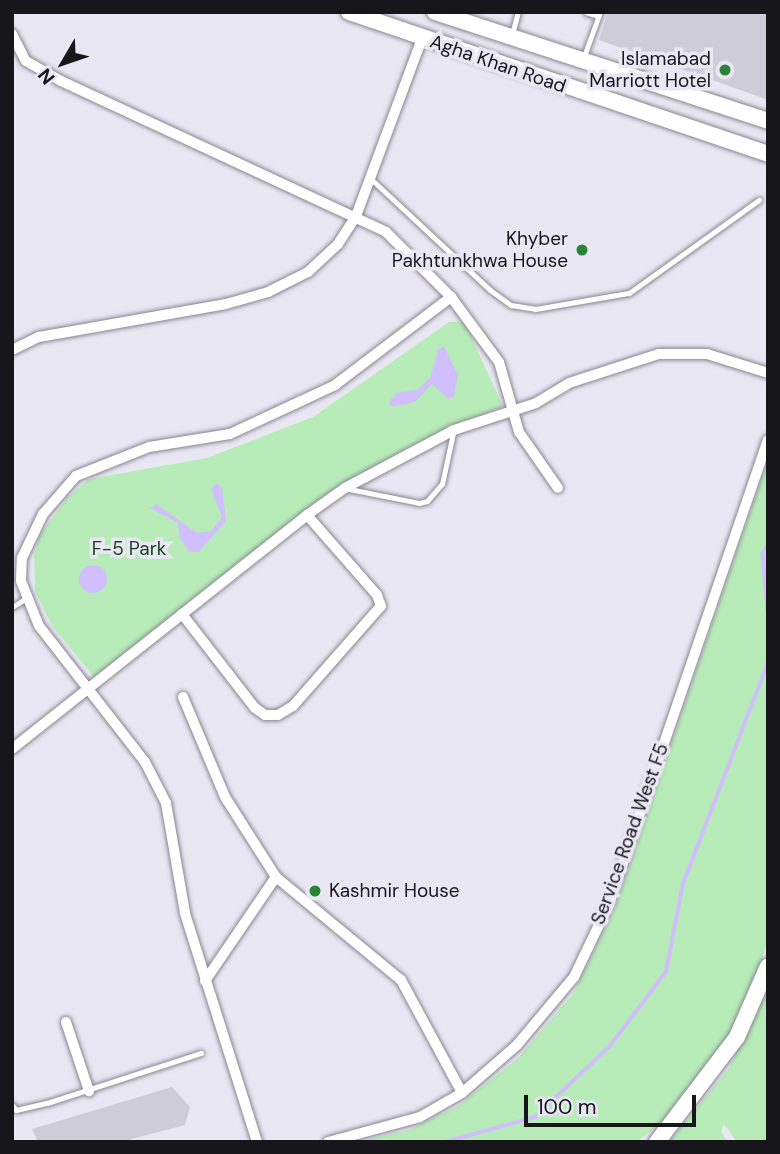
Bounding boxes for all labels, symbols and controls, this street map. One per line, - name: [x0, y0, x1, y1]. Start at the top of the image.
- north arrow: [28, 28, 98, 98]
- street label: Agha Khan Road: [427, 30, 569, 98]
- place label: Islamabad Marriott Hotel: [589, 48, 711, 92]
- marker: Islamabad Marriott Hotel: [717, 62, 733, 78]
- text: N: [32, 63, 60, 90]
- place label: Khyber Pakhtunkhwa House: [392, 228, 568, 272]
- marker: Khyber Pakhtunkhwa House: [574, 242, 590, 258]
- park label: F-5 Park: [92, 538, 166, 560]
- street label: Service Road West F5: [587, 740, 673, 928]
- place label: Kashmir House: [329, 880, 459, 902]
- marker: Kashmir House: [307, 883, 323, 899]
- scale bar: [528, 1080, 700, 1124]
- text: 100 m: [537, 1093, 597, 1121]

